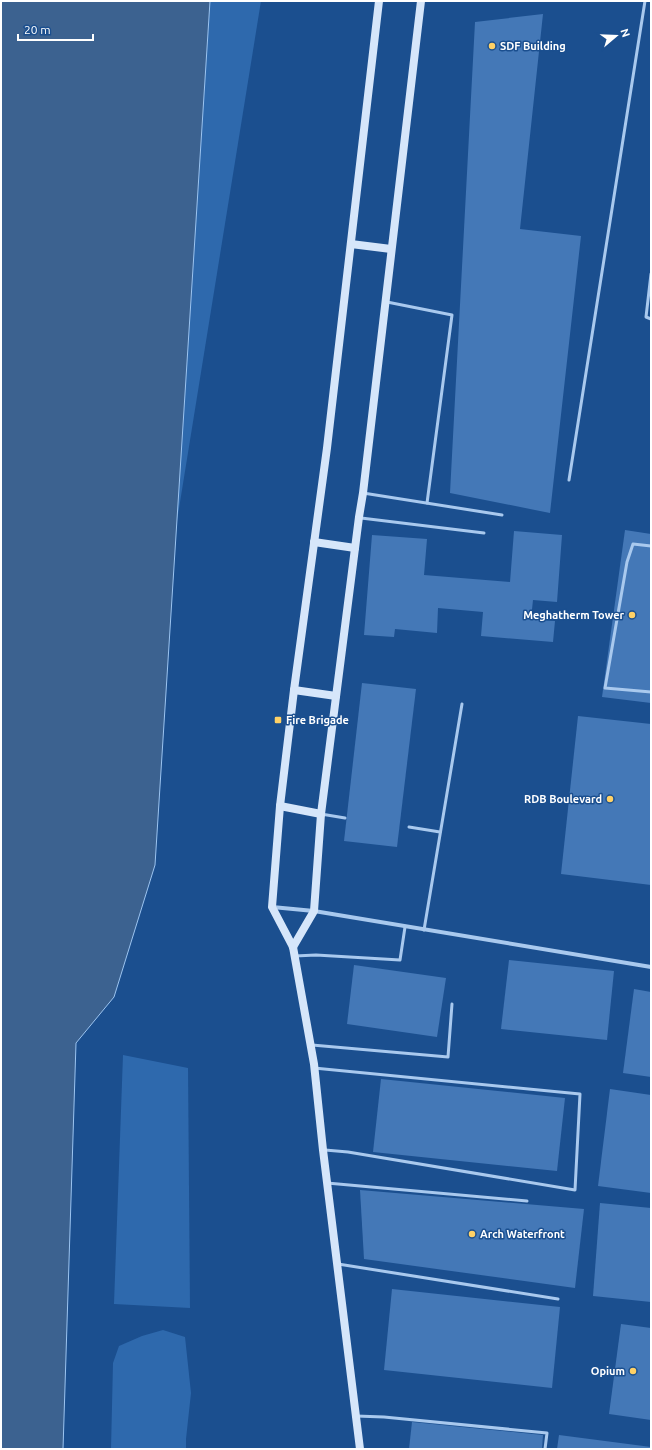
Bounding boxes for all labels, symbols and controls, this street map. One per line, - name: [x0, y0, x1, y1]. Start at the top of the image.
- scale bar: [18, 16, 93, 42]
- north arrow: [596, 16, 636, 56]
- text: 20 m: [24, 23, 51, 36]
- text: N: [618, 27, 632, 39]
- place label: SDF Building: [500, 40, 566, 52]
- marker: SDF Building: [487, 41, 497, 51]
- place label: Meghatherm Tower: [523, 609, 624, 621]
- marker: Meghatherm Tower: [627, 610, 637, 620]
- place label: Fire Brigade: [286, 714, 349, 726]
- marker: Fire Brigade: [273, 715, 283, 725]
- place label: RDB Boulevard: [524, 793, 602, 805]
- marker: RDB Boulevard: [605, 794, 615, 804]
- place label: Arch Waterfront: [480, 1228, 565, 1240]
- marker: Arch Waterfront: [467, 1229, 477, 1239]
- place label: Opium: [591, 1365, 625, 1377]
- marker: Opium: [628, 1366, 638, 1376]

